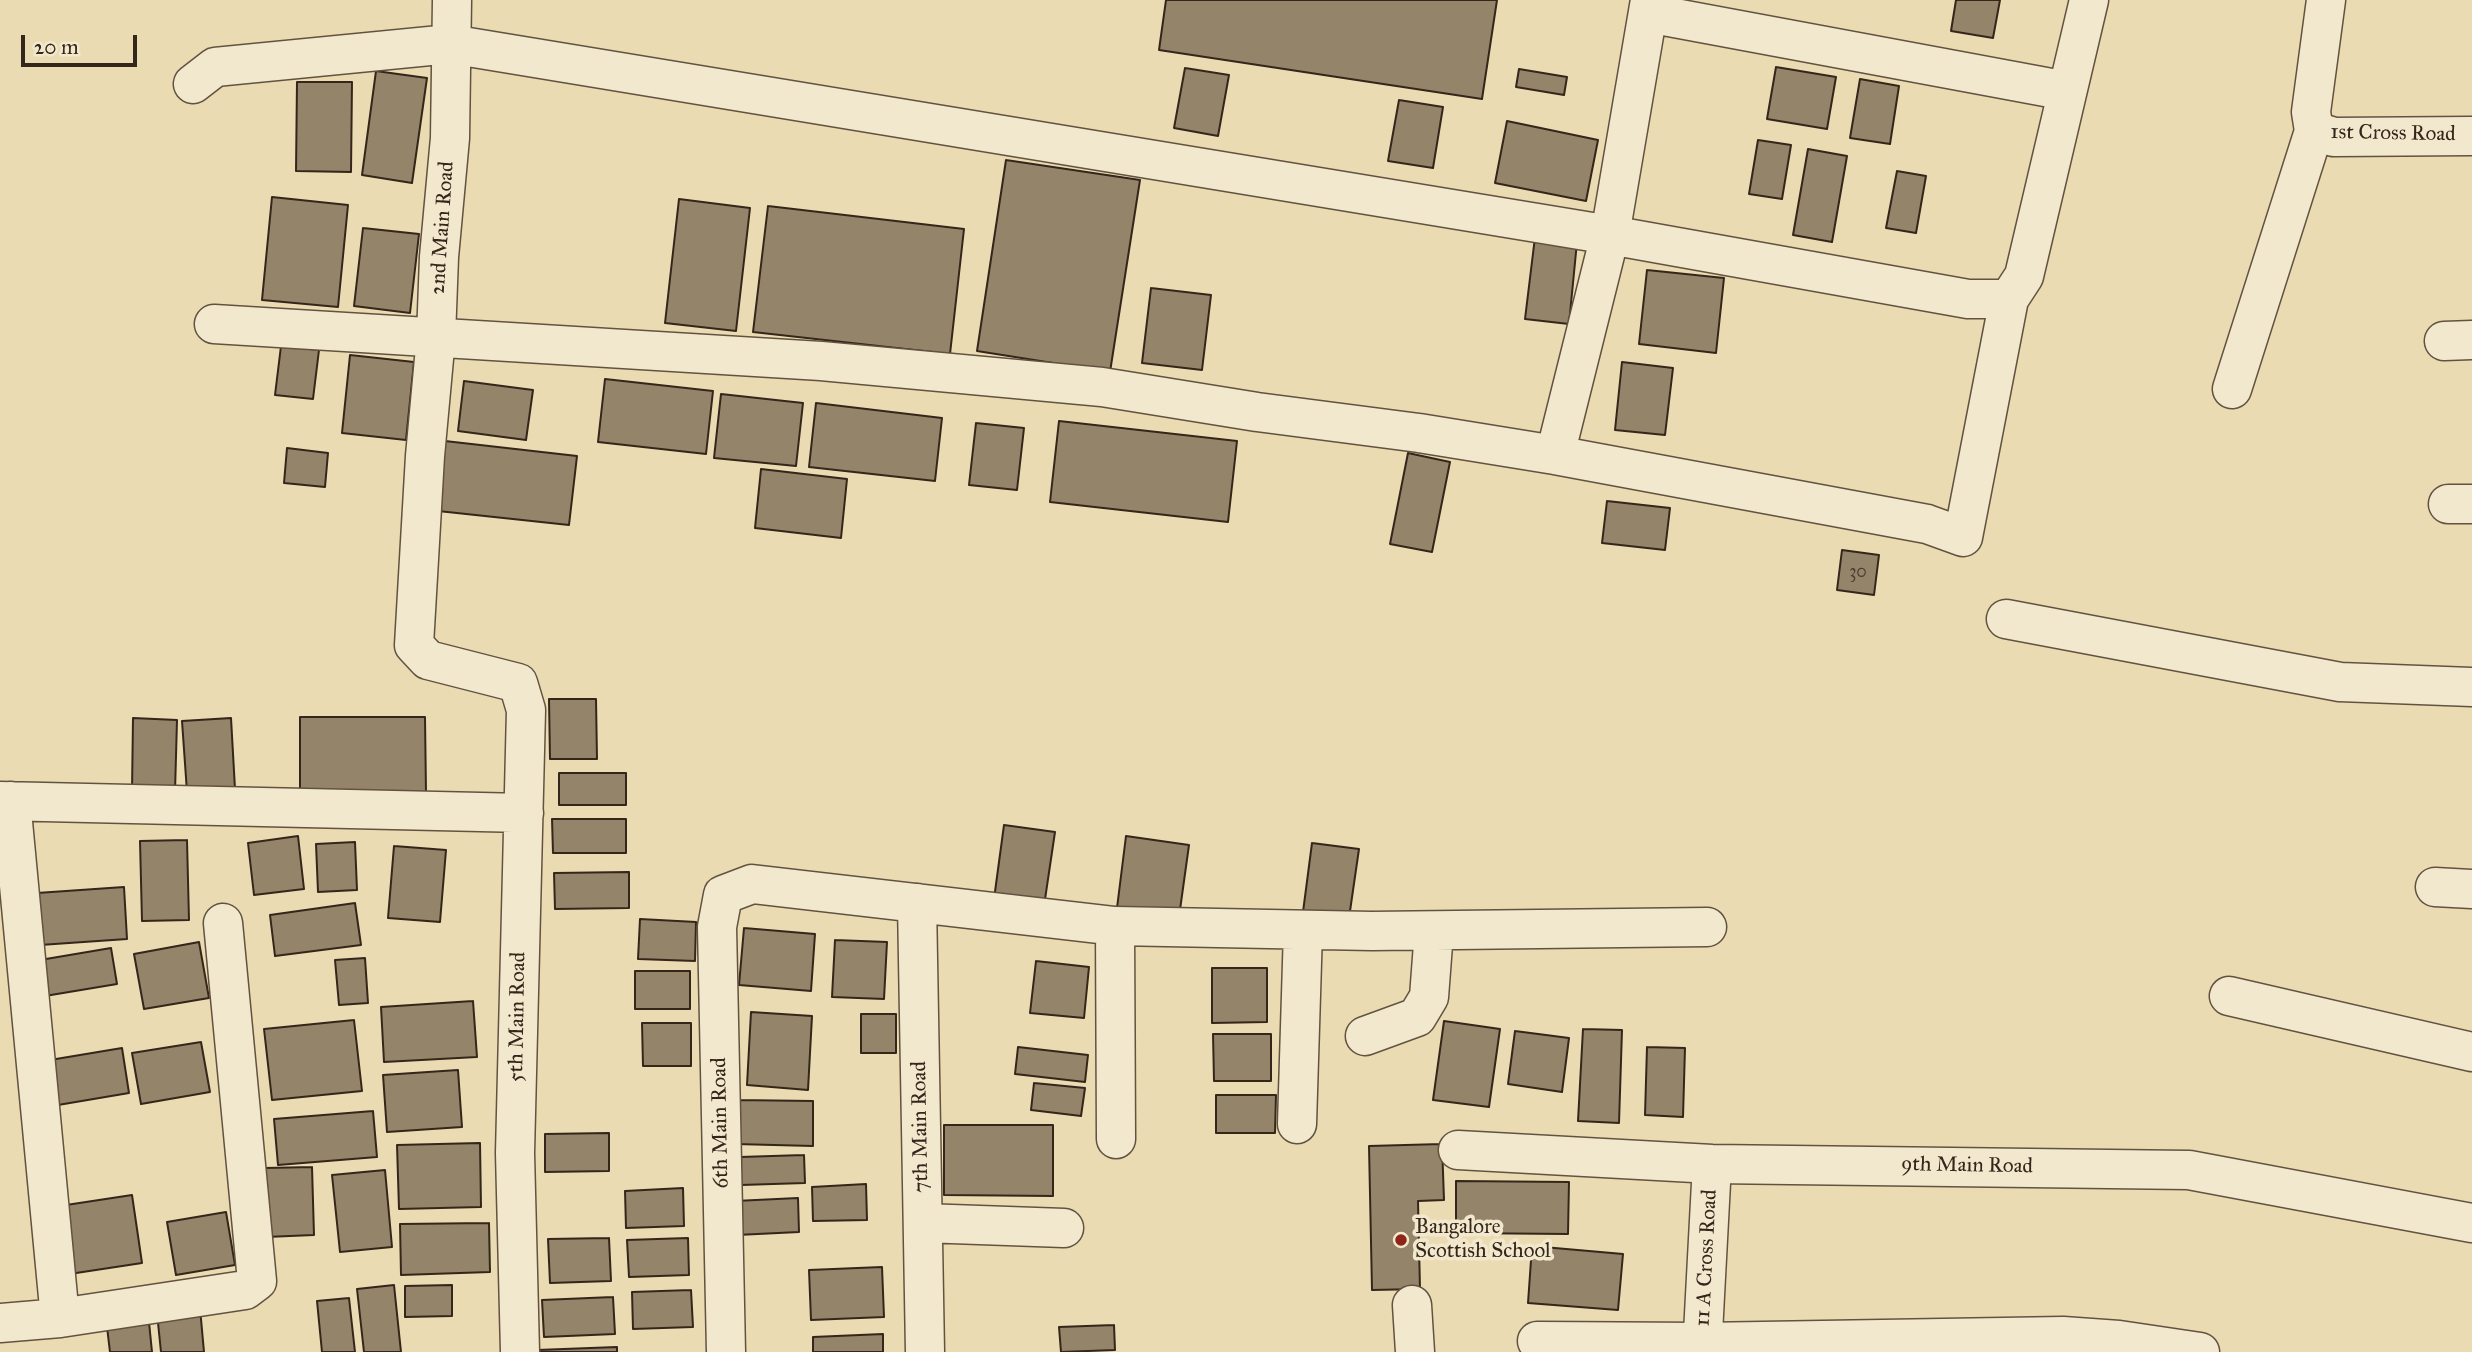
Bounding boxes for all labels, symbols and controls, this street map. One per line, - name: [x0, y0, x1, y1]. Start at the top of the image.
- scale bar: [24, 21, 140, 65]
- text: 20 m: [34, 34, 79, 60]
- street label: 1st Cross Road: [2330, 120, 2456, 148]
- street label: 2nd Main Road: [426, 160, 460, 296]
- house number: 30: [1849, 562, 1867, 584]
- street label: 5th Main Road: [504, 952, 532, 1082]
- street label: 6th Main Road: [707, 1057, 735, 1189]
- street label: 7th Main Road: [907, 1061, 935, 1193]
- street label: 9th Main Road: [1901, 1152, 2033, 1180]
- street label: 11 A Cross Road: [1691, 1189, 1723, 1327]
- place label: Bangalore Scottish School: [1415, 1215, 1551, 1265]
- marker: Bangalore Scottish School: [1393, 1232, 1409, 1248]

